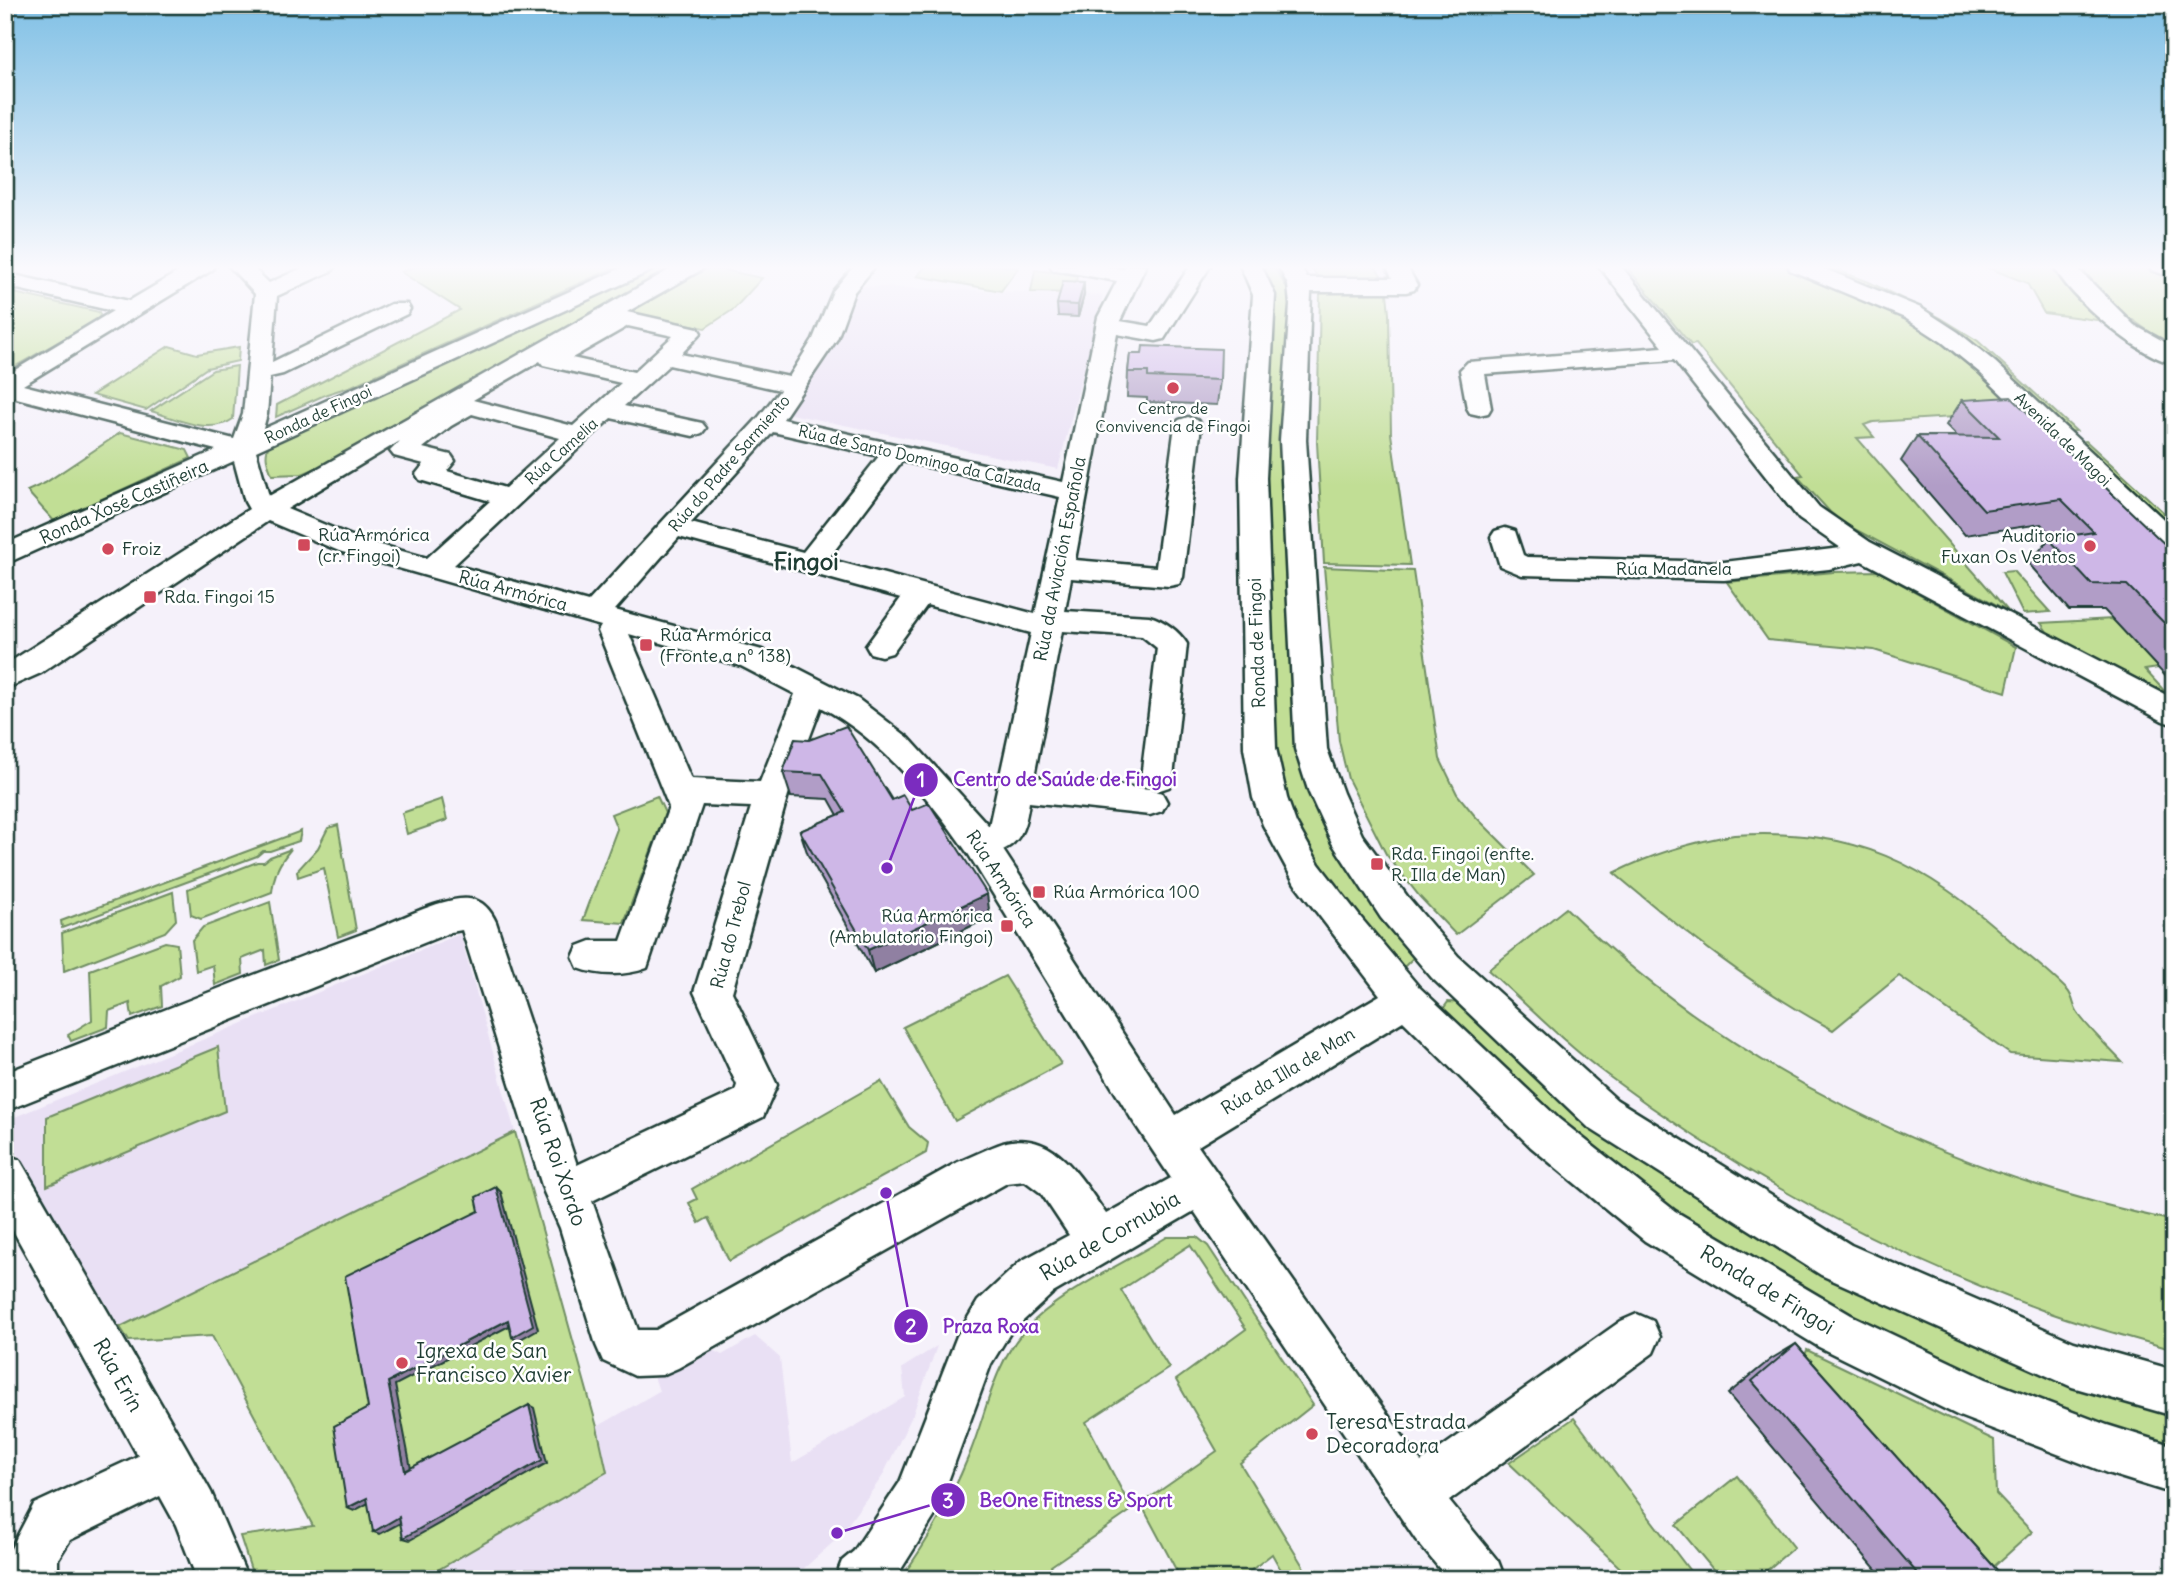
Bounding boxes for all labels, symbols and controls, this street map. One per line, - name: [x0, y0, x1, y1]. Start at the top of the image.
- street label: Ronda de Fingoi: [261, 380, 375, 448]
- marker: Centro de Convivencia de Fingoi: [1165, 380, 1181, 396]
- street label: Avenida de Magoi: [2010, 388, 2116, 490]
- street label: Rúa do Padre Sarmiento: [664, 390, 794, 536]
- place label: Centro de Convivencia de Fingoi: [1095, 398, 1251, 436]
- street label: Rúa Camelia: [521, 413, 601, 489]
- street label: Rúa de Santo Domingo da Calzada: [796, 420, 1044, 496]
- street label: Ronda Xosé Castiñeira: [36, 454, 212, 549]
- street label: Rúa da Aviación Española: [1028, 455, 1091, 663]
- place label: Rúa Armórica (cr. Fingoi): [318, 523, 430, 567]
- place label: Auditorio Fuxan Os Ventos: [1941, 524, 2076, 568]
- place label: Froiz: [122, 537, 162, 560]
- marker: Rúa Armórica (cr. Fingoi): [296, 537, 312, 553]
- marker: Auditorio Fuxan Os Ventos: [2082, 538, 2098, 554]
- marker: Froiz: [100, 541, 116, 557]
- district label: Fingoi: [773, 546, 839, 576]
- street label: Rúa Madanela: [1616, 557, 1732, 580]
- street label: Rúa Armórica: [456, 565, 570, 616]
- street label: Ronda de Fingoi: [1243, 577, 1270, 709]
- place label: Rda. Fingoi 15: [164, 585, 275, 608]
- marker: Rda. Fingoi 15: [142, 589, 158, 605]
- place label: Rúa Armórica (Fronte a nº 138): [660, 623, 791, 667]
- marker: Rúa Armórica (Fronte a nº 138): [638, 637, 654, 653]
- callout: Centro de Saúde de Fingoi: [904, 760, 1190, 800]
- text: 1: [917, 766, 925, 793]
- text: Centro de Saúde de Fingoi: [953, 767, 1177, 791]
- street label: Rúa Armórica: [961, 826, 1042, 932]
- place label: Rda. Fingoi (enfte. R. Illa de Man): [1391, 842, 1534, 886]
- marker: Rda. Fingoi (enfte. R. Illa de Man): [1369, 856, 1385, 872]
- street label: Rúa do Trebol: [705, 879, 756, 991]
- place label: Rúa Armórica 100: [1053, 880, 1200, 903]
- marker: Rúa Armórica 100: [1031, 884, 1047, 900]
- place label: Rúa Armórica (Ambulatorio Fingoi): [830, 904, 993, 948]
- marker: Rúa Armórica (Ambulatorio Fingoi): [999, 918, 1015, 934]
- street label: Rúa da Illa de Man: [1217, 1022, 1359, 1119]
- street label: Rúa Roi Xordo: [524, 1094, 593, 1230]
- street label: Rúa de Cornubia: [1035, 1184, 1185, 1287]
- street label: Ronda de Fingoi: [1695, 1239, 1839, 1340]
- callout: Praza Roxa: [894, 1306, 1053, 1346]
- text: 2: [905, 1313, 917, 1340]
- text: Praza Roxa: [943, 1314, 1039, 1338]
- street label: Rúa Erín: [87, 1333, 150, 1416]
- place label: Igrexa de San Francisco Xavier: [416, 1337, 572, 1388]
- marker: Igrexa de San Francisco Xavier: [394, 1355, 410, 1371]
- place label: Teresa Estrada Decoradora: [1326, 1408, 1466, 1459]
- marker: Teresa Estrada Decoradora: [1304, 1426, 1320, 1442]
- callout: BeOne Fitness & Sport: [930, 1480, 1186, 1520]
- text: 3: [942, 1487, 954, 1514]
- text: BeOne Fitness & Sport: [980, 1488, 1173, 1512]

